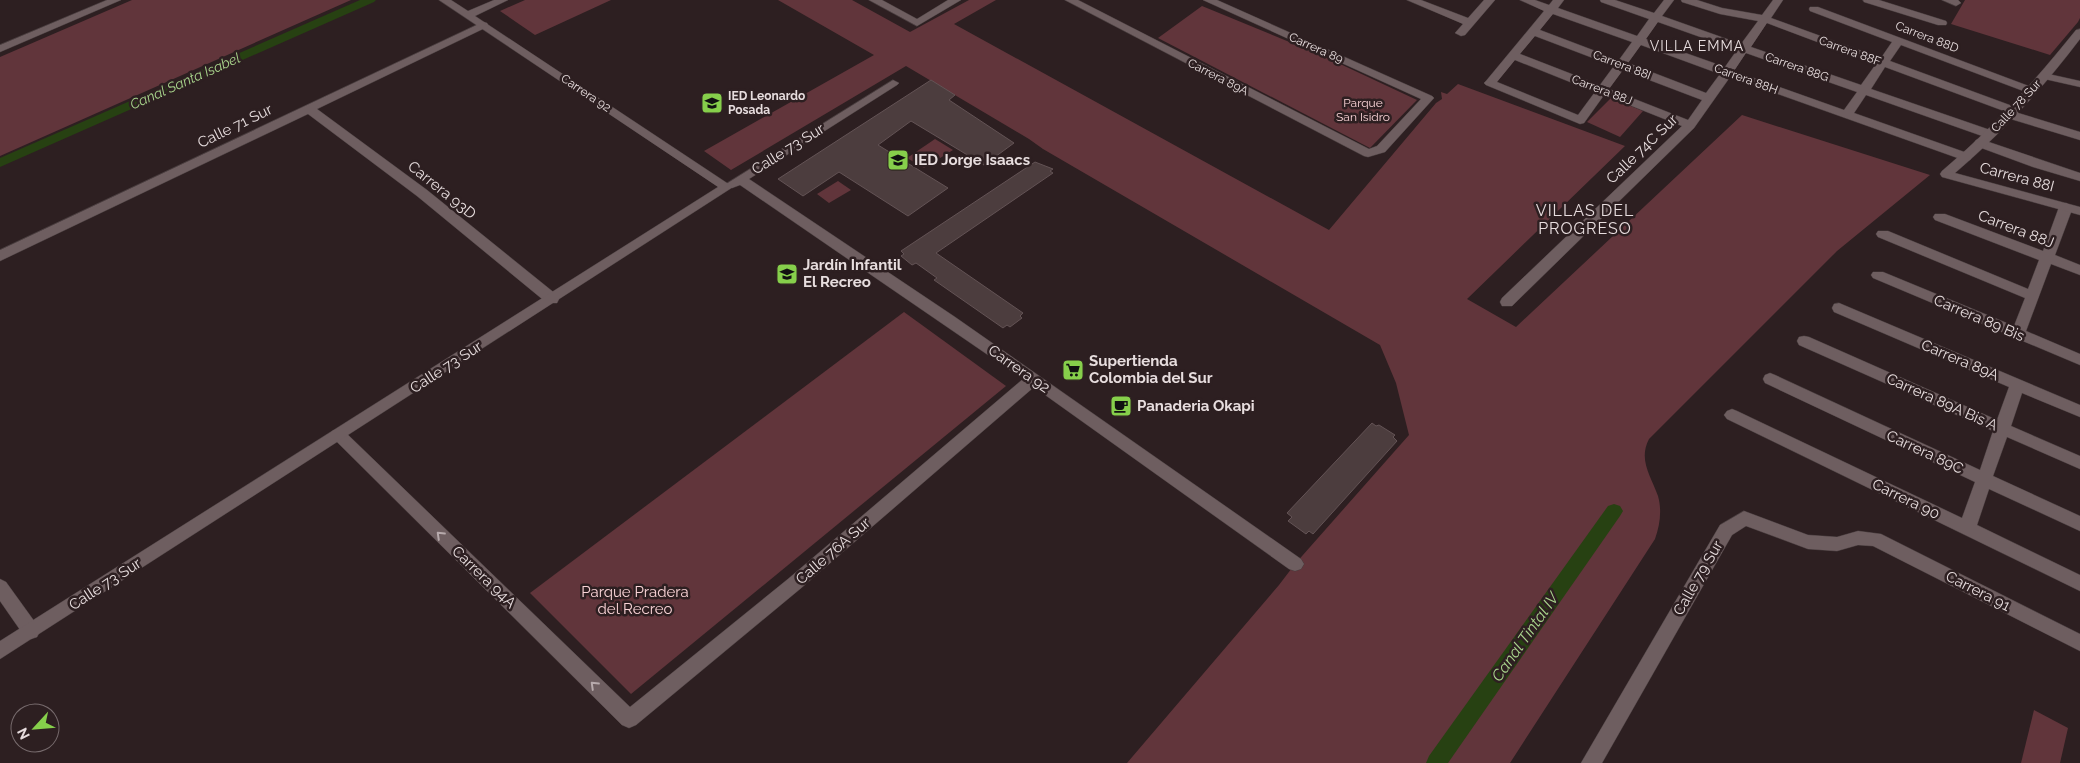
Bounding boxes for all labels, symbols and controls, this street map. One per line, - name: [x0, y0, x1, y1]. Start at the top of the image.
- street label: Carrera 88D: [1893, 19, 1961, 56]
- street label: Carrera 89: [1287, 30, 1345, 66]
- street label: Carrera 88F: [1817, 33, 1883, 69]
- district label: VILLA EMMA: [1650, 38, 1744, 54]
- street label: Carrera 88I: [1591, 48, 1653, 82]
- water label: Canal Santa Isabel: [127, 49, 243, 112]
- street label: Carrera 88G: [1763, 50, 1831, 84]
- street label: Carrera 89A: [1185, 56, 1251, 98]
- street label: Carrera 88H: [1712, 61, 1780, 97]
- street label: Carrera 92: [558, 71, 614, 115]
- street label: Carrera 88J: [1570, 72, 1634, 108]
- street label: Calle 78 Sur: [1988, 76, 2044, 135]
- place label: IED Leonardo Posada: [728, 89, 805, 117]
- school or university icon: IED Leonardo Posada: [700, 91, 724, 115]
- park label: Parque San Isidro: [1336, 96, 1390, 124]
- street label: Calle 71 Sur: [195, 100, 276, 152]
- street label: Calle 74C Sur: [1603, 110, 1682, 187]
- street label: Calle 73 Sur: [748, 119, 828, 178]
- school or university icon: IED Jorge Isaacs: [886, 148, 910, 172]
- place label: IED Jorge Isaacs: [914, 151, 1030, 169]
- street label: Carrera 93D: [404, 157, 480, 223]
- street label: Carrera 88I: [1978, 158, 2056, 196]
- district label: VILLAS DEL PROGRESO: [1536, 201, 1634, 238]
- street label: Carrera 88J: [1976, 206, 2056, 252]
- place label: Jardín Infantil El Recreo: [803, 256, 902, 291]
- school or university icon: Jardín Infantil El Recreo: [775, 262, 799, 286]
- street label: Carrera 89 Bis: [1931, 291, 2027, 345]
- street label: Carrera 89A: [1918, 336, 2002, 384]
- street label: Calle 73 Sur: [407, 337, 486, 397]
- street label: Carrera 92: [985, 341, 1054, 397]
- place label: Supertienda Colombia del Sur: [1089, 352, 1213, 387]
- supermarket icon: Supertienda Colombia del Sur: [1061, 358, 1085, 382]
- street label: Carrera 89A Bis A: [1884, 369, 2000, 435]
- cafe icon: Panaderia Okapi: [1109, 394, 1133, 418]
- place label: Panaderia Okapi: [1137, 397, 1255, 415]
- street label: Carrera 89C: [1884, 426, 1966, 478]
- street label: Carrera 90: [1869, 475, 1943, 523]
- street label: Calle 76A Sur: [792, 513, 875, 588]
- one-way arrow: [437, 532, 446, 541]
- street label: Calle 79 Sur: [1669, 537, 1727, 619]
- street label: Carrera 94A: [448, 542, 520, 612]
- street label: Calle 73 Sur: [66, 554, 145, 614]
- street label: Carrera 91: [1943, 567, 2014, 615]
- park label: Parque Pradera del Recreo: [581, 583, 689, 618]
- water label: Canal Tintal IV: [1487, 588, 1564, 685]
- one-way arrow: [591, 682, 600, 691]
- north arrow: [10, 703, 60, 753]
- text: N: [14, 725, 33, 742]

